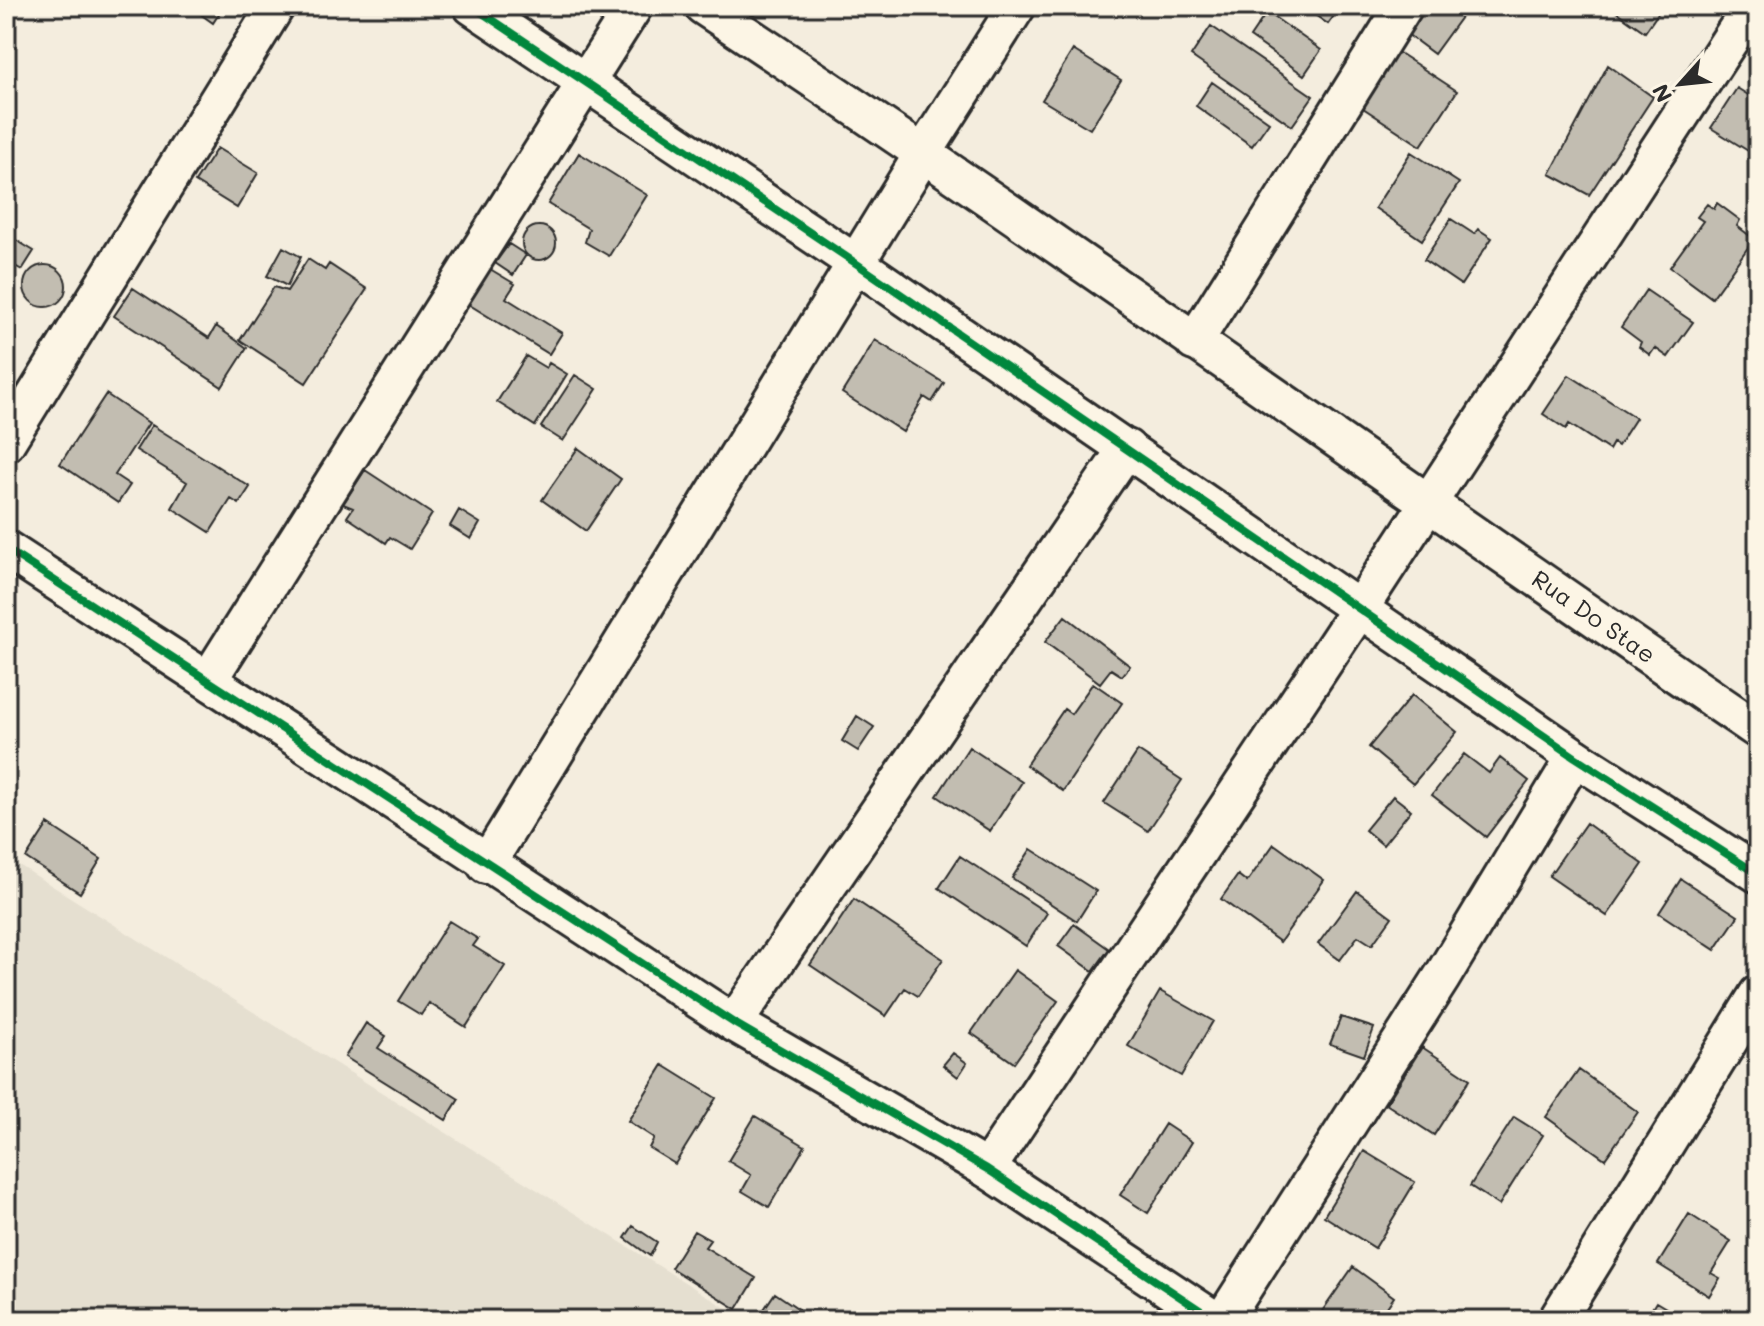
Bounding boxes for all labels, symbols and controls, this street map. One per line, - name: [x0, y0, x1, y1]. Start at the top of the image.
- north arrow: [1640, 44, 1720, 124]
- text: N: [1645, 79, 1678, 107]
- street label: Rua Do Stae: [1526, 562, 1662, 669]

